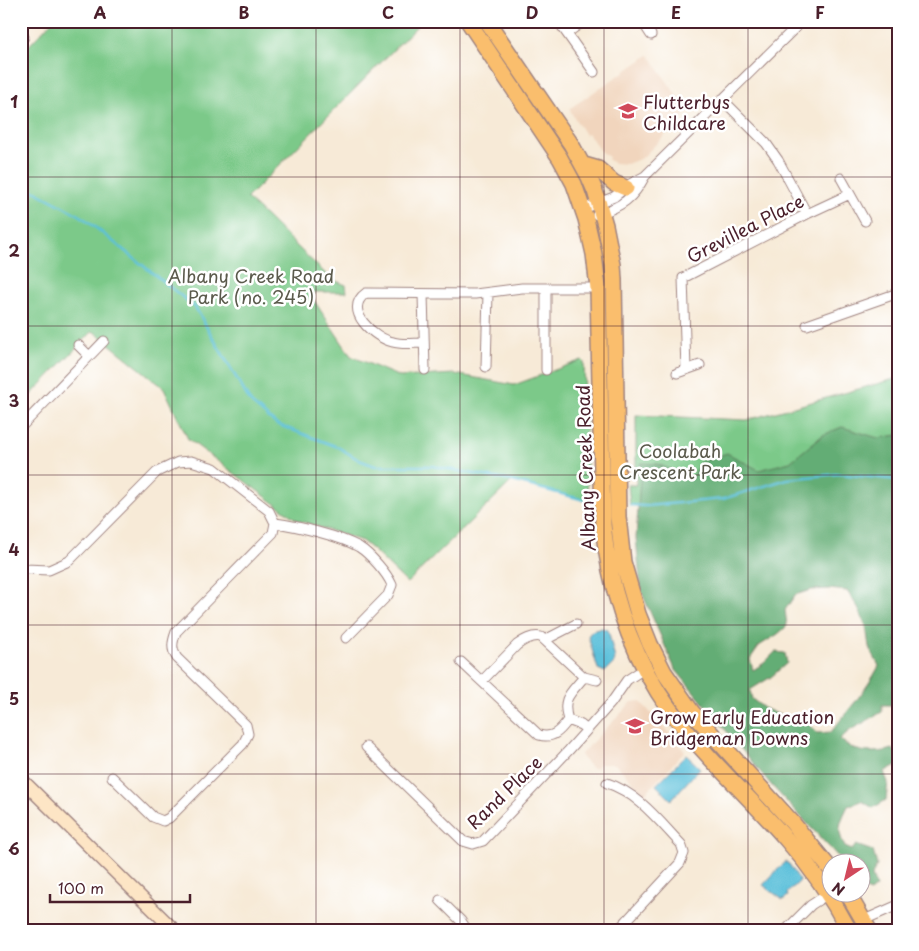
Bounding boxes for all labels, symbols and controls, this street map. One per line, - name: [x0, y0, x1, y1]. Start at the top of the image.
- text: A: [94, 0, 107, 24]
- text: B: [239, 0, 250, 24]
- text: C: [382, 0, 394, 24]
- text: D: [526, 0, 538, 24]
- text: E: [671, 0, 681, 24]
- text: F: [815, 0, 825, 24]
- place label: Flutterbys Childcare: [643, 88, 730, 136]
- text: 1: [10, 89, 18, 113]
- school or university icon: Flutterbys Childcare: [617, 100, 639, 122]
- street label: Grevillea Place: [682, 187, 808, 269]
- text: 2: [8, 238, 20, 262]
- park label: Albany Creek Road Park (no. 245): [168, 262, 334, 310]
- street label: Albany Creek Road: [569, 384, 601, 552]
- text: 3: [9, 388, 19, 412]
- park label: Coolabah Crescent Park: [619, 437, 741, 485]
- text: 4: [9, 537, 20, 561]
- text: 5: [9, 686, 19, 710]
- place label: Grow Early Education Bridgeman Downs: [650, 703, 834, 751]
- school or university icon: Grow Early Education Bridgeman Downs: [624, 715, 646, 737]
- street label: Rand Place: [460, 749, 548, 835]
- text: 6: [8, 836, 20, 860]
- north arrow: [822, 854, 872, 904]
- scale bar: [50, 871, 190, 903]
- text: 100 m: [58, 876, 104, 899]
- text: N: [828, 877, 849, 901]

